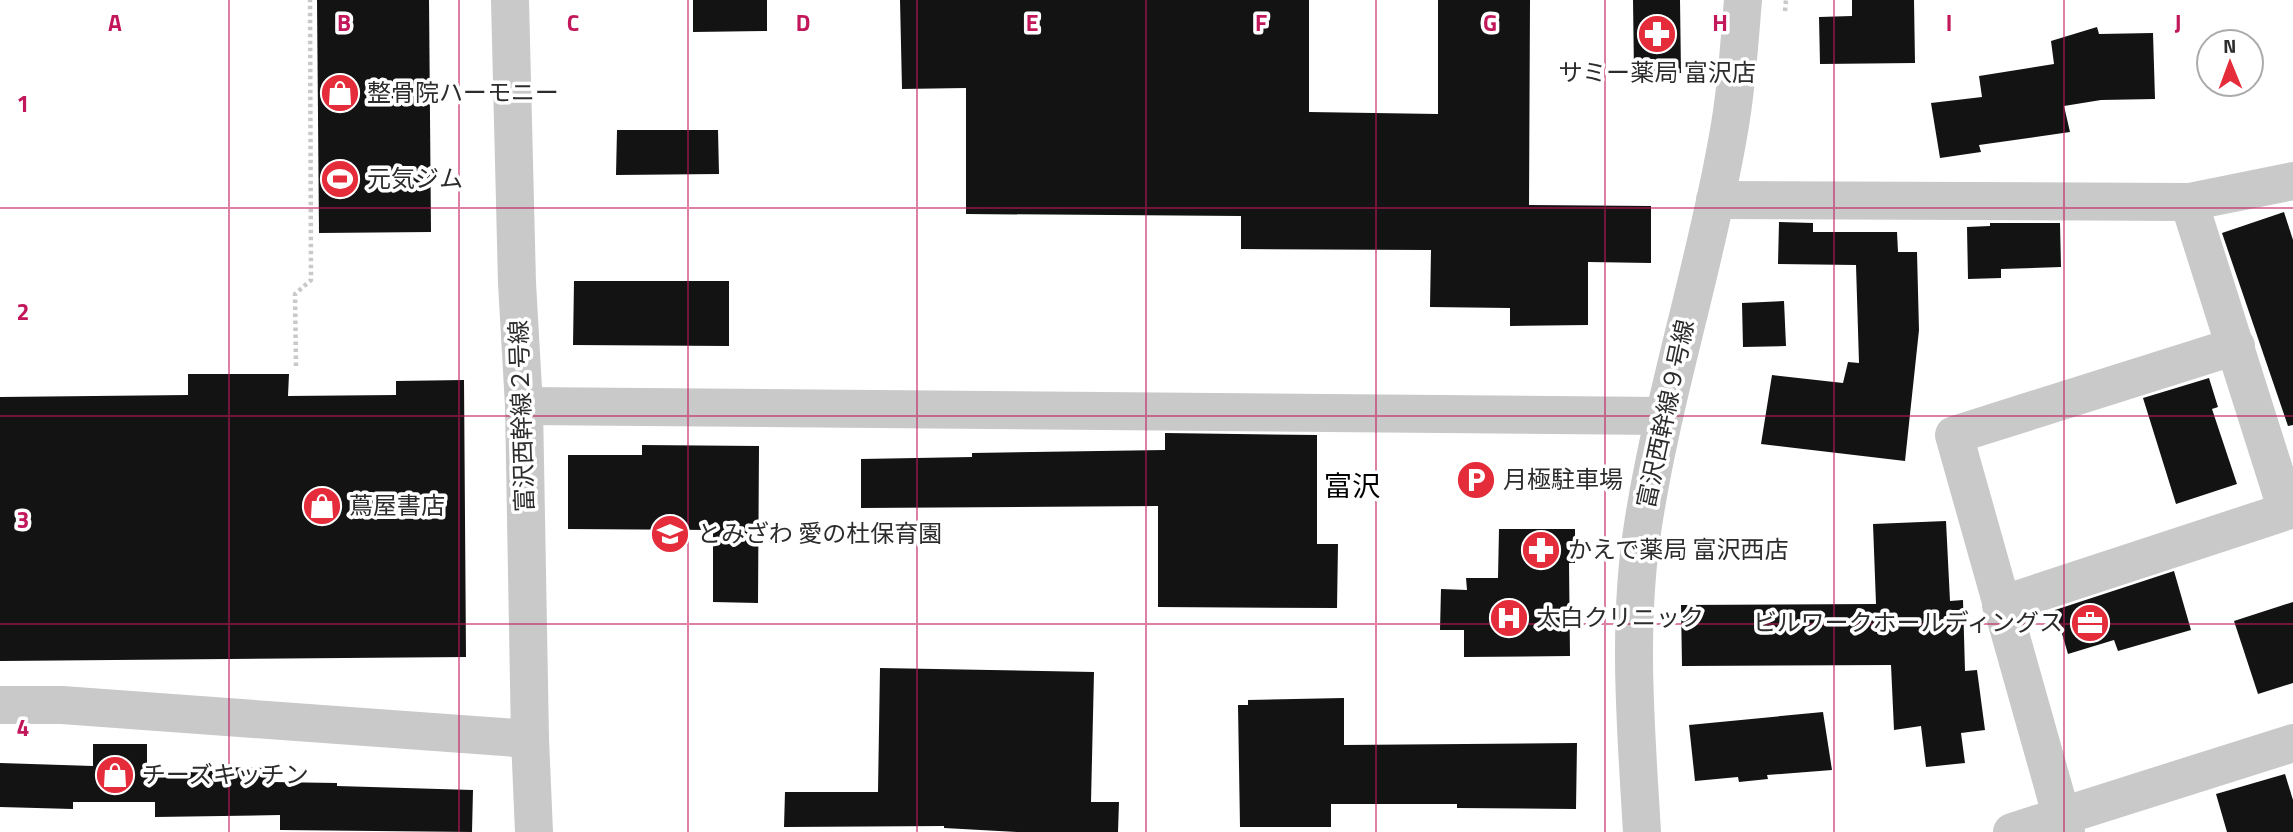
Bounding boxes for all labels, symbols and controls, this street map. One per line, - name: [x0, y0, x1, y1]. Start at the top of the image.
- text: A: [108, 5, 122, 40]
- text: B: [337, 5, 351, 40]
- text: C: [567, 5, 579, 40]
- text: D: [796, 5, 810, 40]
- text: E: [1026, 5, 1038, 40]
- text: F: [1255, 5, 1267, 40]
- text: G: [1483, 5, 1497, 40]
- text: H: [1712, 5, 1728, 40]
- text: I: [1946, 5, 1952, 40]
- text: J: [2175, 5, 2181, 40]
- pharmacy icon: サミー薬局 富沢店: [1636, 13, 1678, 55]
- north arrow: [2195, 28, 2265, 98]
- text: N: [2223, 31, 2237, 60]
- place label: サミー薬局 富沢店: [1558, 54, 1756, 90]
- shop icon: 整骨院ハーモニー: [319, 72, 361, 114]
- place label: 整骨院ハーモニー: [367, 74, 559, 110]
- text: 1: [17, 86, 29, 121]
- sports icon: 元気ジム: [319, 158, 361, 200]
- place label: 元気ジム: [367, 160, 463, 196]
- text: 2: [17, 294, 29, 329]
- street label: 富沢西幹線９号線: [1627, 316, 1703, 511]
- street label: 富沢西幹線２号線: [500, 319, 542, 513]
- parking icon: 月極駐車場: [1455, 459, 1497, 501]
- place label: 月極駐車場: [1503, 461, 1623, 497]
- district label: 富沢: [1324, 464, 1380, 507]
- shop icon: 蔦屋書店: [301, 485, 343, 527]
- place label: 蔦屋書店: [349, 487, 445, 523]
- text: 3: [17, 502, 29, 537]
- school or university icon: とみざわ 愛の杜保育園: [649, 513, 691, 555]
- place label: とみざわ 愛の杜保育園: [697, 515, 942, 551]
- pharmacy icon: かえで薬局 富沢西店: [1520, 529, 1562, 571]
- place label: かえで薬局 富沢西店: [1568, 531, 1789, 567]
- hospital icon: 太白クリニック: [1488, 597, 1530, 639]
- place label: 太白クリニック: [1536, 599, 1704, 635]
- office icon: ビルワークホールディングス: [2069, 602, 2111, 644]
- place label: ビルワークホールディングス: [1753, 604, 2063, 640]
- text: 4: [17, 710, 29, 745]
- shop icon: チーズキッチン: [94, 754, 136, 796]
- place label: チーズキッチン: [142, 756, 309, 792]

